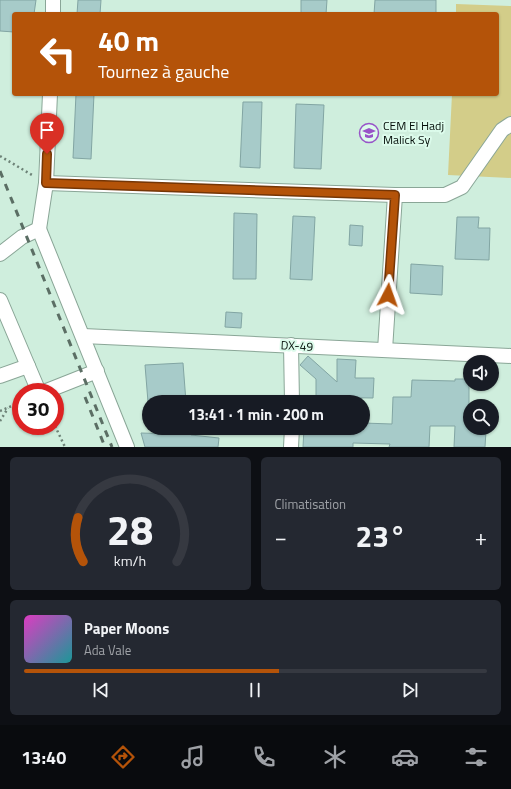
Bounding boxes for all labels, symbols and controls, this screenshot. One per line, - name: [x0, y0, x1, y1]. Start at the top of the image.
- text: 40 m: [98, 19, 159, 62]
- icon: left: [32, 28, 84, 80]
- text: Tournez à gauche: [98, 58, 229, 85]
- pin: [30, 113, 64, 154]
- place label: CEM El Hadj Malick Sy: [383, 116, 444, 149]
- icon: arrive: [36, 119, 58, 141]
- school or university icon: CEM El Hadj Malick Sy: [358, 122, 380, 144]
- position arrow: [367, 274, 409, 316]
- street label: DX-49: [280, 335, 314, 356]
- map controls: [463, 355, 499, 435]
- button: sound: [463, 355, 499, 391]
- speed limit sign: 30: [12, 383, 64, 435]
- button: search: [463, 399, 499, 435]
- text: 13:41 · 1 min · 200 m: [188, 403, 324, 426]
- text: Climatisation: [275, 494, 346, 514]
- text: 28: [107, 497, 154, 560]
- text: 23°: [356, 513, 406, 559]
- text: −: [275, 520, 287, 554]
- text: +: [475, 520, 487, 554]
- text: km/h: [114, 549, 146, 571]
- text: Paper Moons: [84, 617, 169, 640]
- text: Ada Vale: [84, 640, 131, 660]
- icon: previous: [90, 679, 112, 701]
- icon: pause: [244, 679, 266, 701]
- icon: next: [399, 679, 421, 701]
- icon: directions: [109, 743, 137, 771]
- icon: music: [179, 743, 207, 771]
- icon: phone: [250, 743, 278, 771]
- icon: climate: [321, 743, 349, 771]
- icon: car: [391, 743, 419, 771]
- icon: filters: [462, 743, 490, 771]
- text: 13:40: [21, 744, 66, 771]

